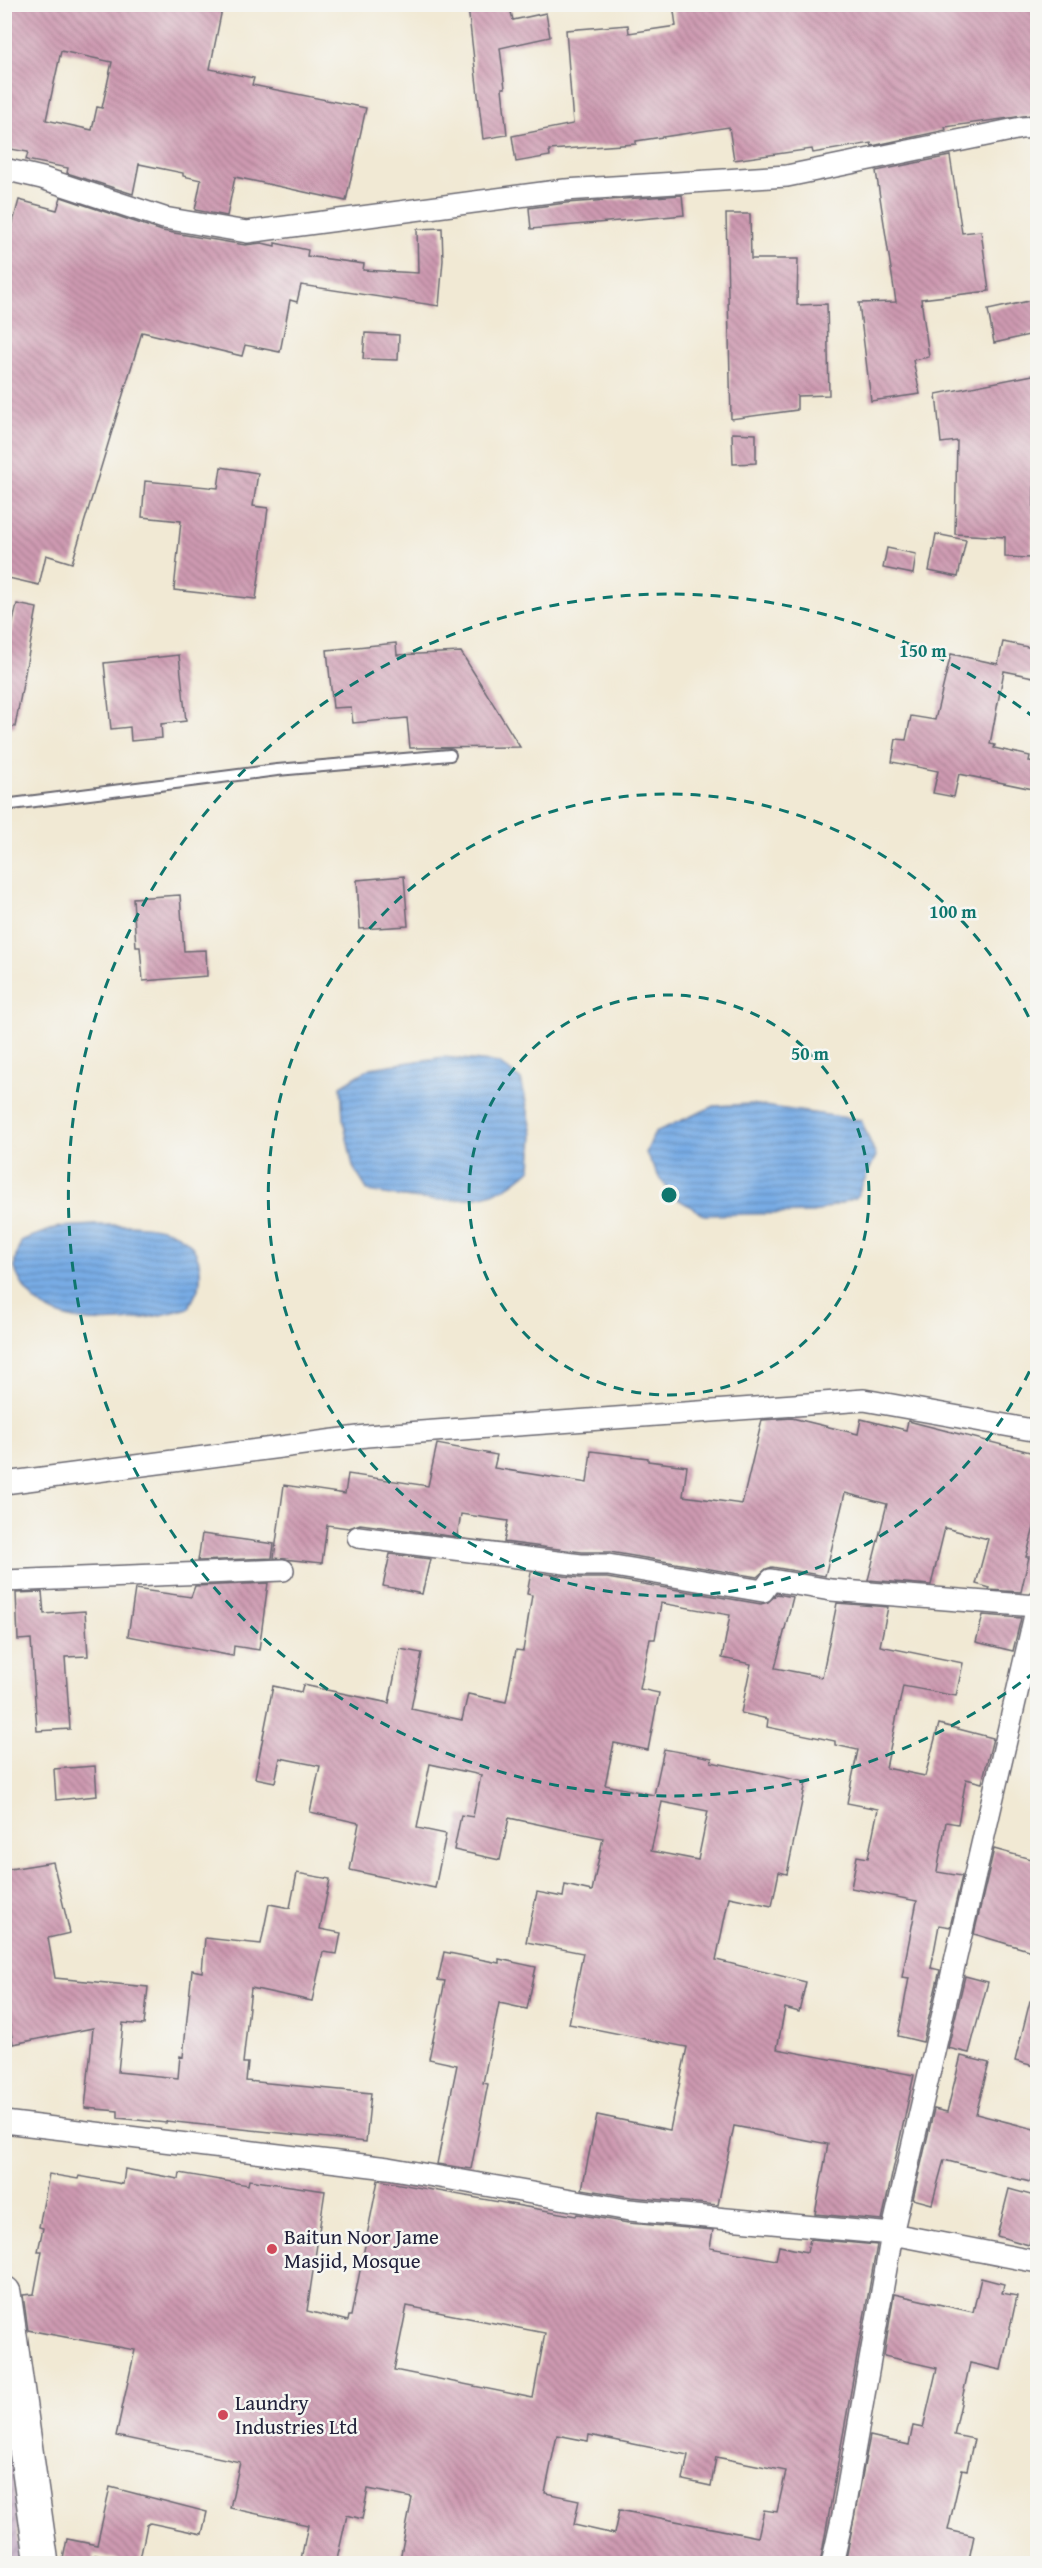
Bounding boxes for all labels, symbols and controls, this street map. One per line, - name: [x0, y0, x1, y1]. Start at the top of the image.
- text: 150 m: [899, 637, 947, 664]
- text: 100 m: [929, 898, 977, 925]
- text: 50 m: [791, 1040, 830, 1067]
- centre of rings: [659, 1185, 679, 1205]
- place label: Baitun Noor Jame Masjid, Mosque: [284, 2221, 439, 2276]
- marker: Baitun Noor Jame Masjid, Mosque: [265, 2242, 279, 2256]
- place label: Laundry Industries Ltd: [235, 2387, 359, 2442]
- marker: Laundry Industries Ltd: [216, 2408, 230, 2422]

